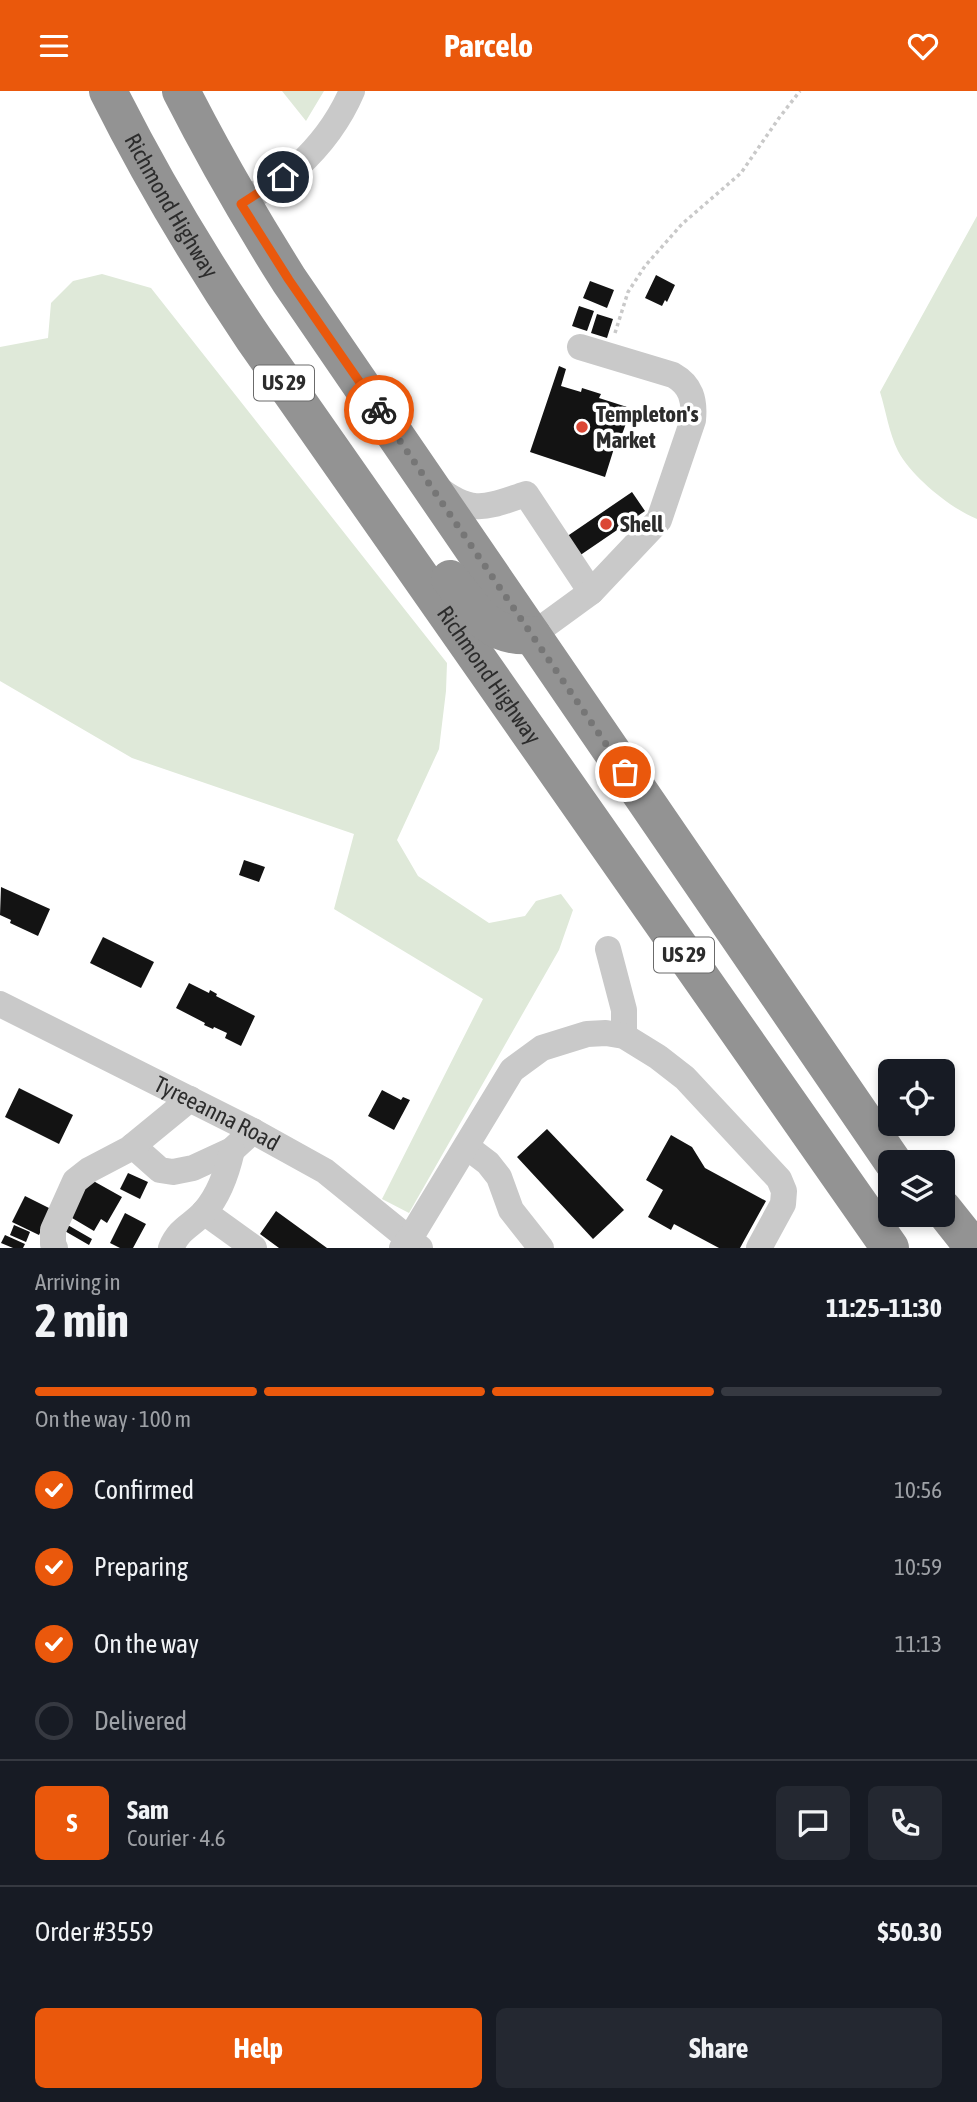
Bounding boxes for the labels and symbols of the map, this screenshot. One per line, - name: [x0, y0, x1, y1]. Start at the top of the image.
- street label: Richmond Highway: [119, 129, 224, 283]
- pin: [253, 147, 313, 207]
- road number: US 29: [254, 365, 314, 401]
- courier: [344, 375, 414, 445]
- place label: Templeton's Market: [596, 401, 699, 453]
- marker: Templeton's Market: [574, 419, 590, 435]
- place label: Shell: [620, 511, 664, 537]
- marker: Shell: [598, 516, 614, 532]
- street label: Richmond Highway: [432, 601, 546, 749]
- pin: [595, 742, 655, 802]
- road number: US 29: [654, 937, 714, 973]
- street label: Tyreeanna Road: [150, 1071, 284, 1156]

